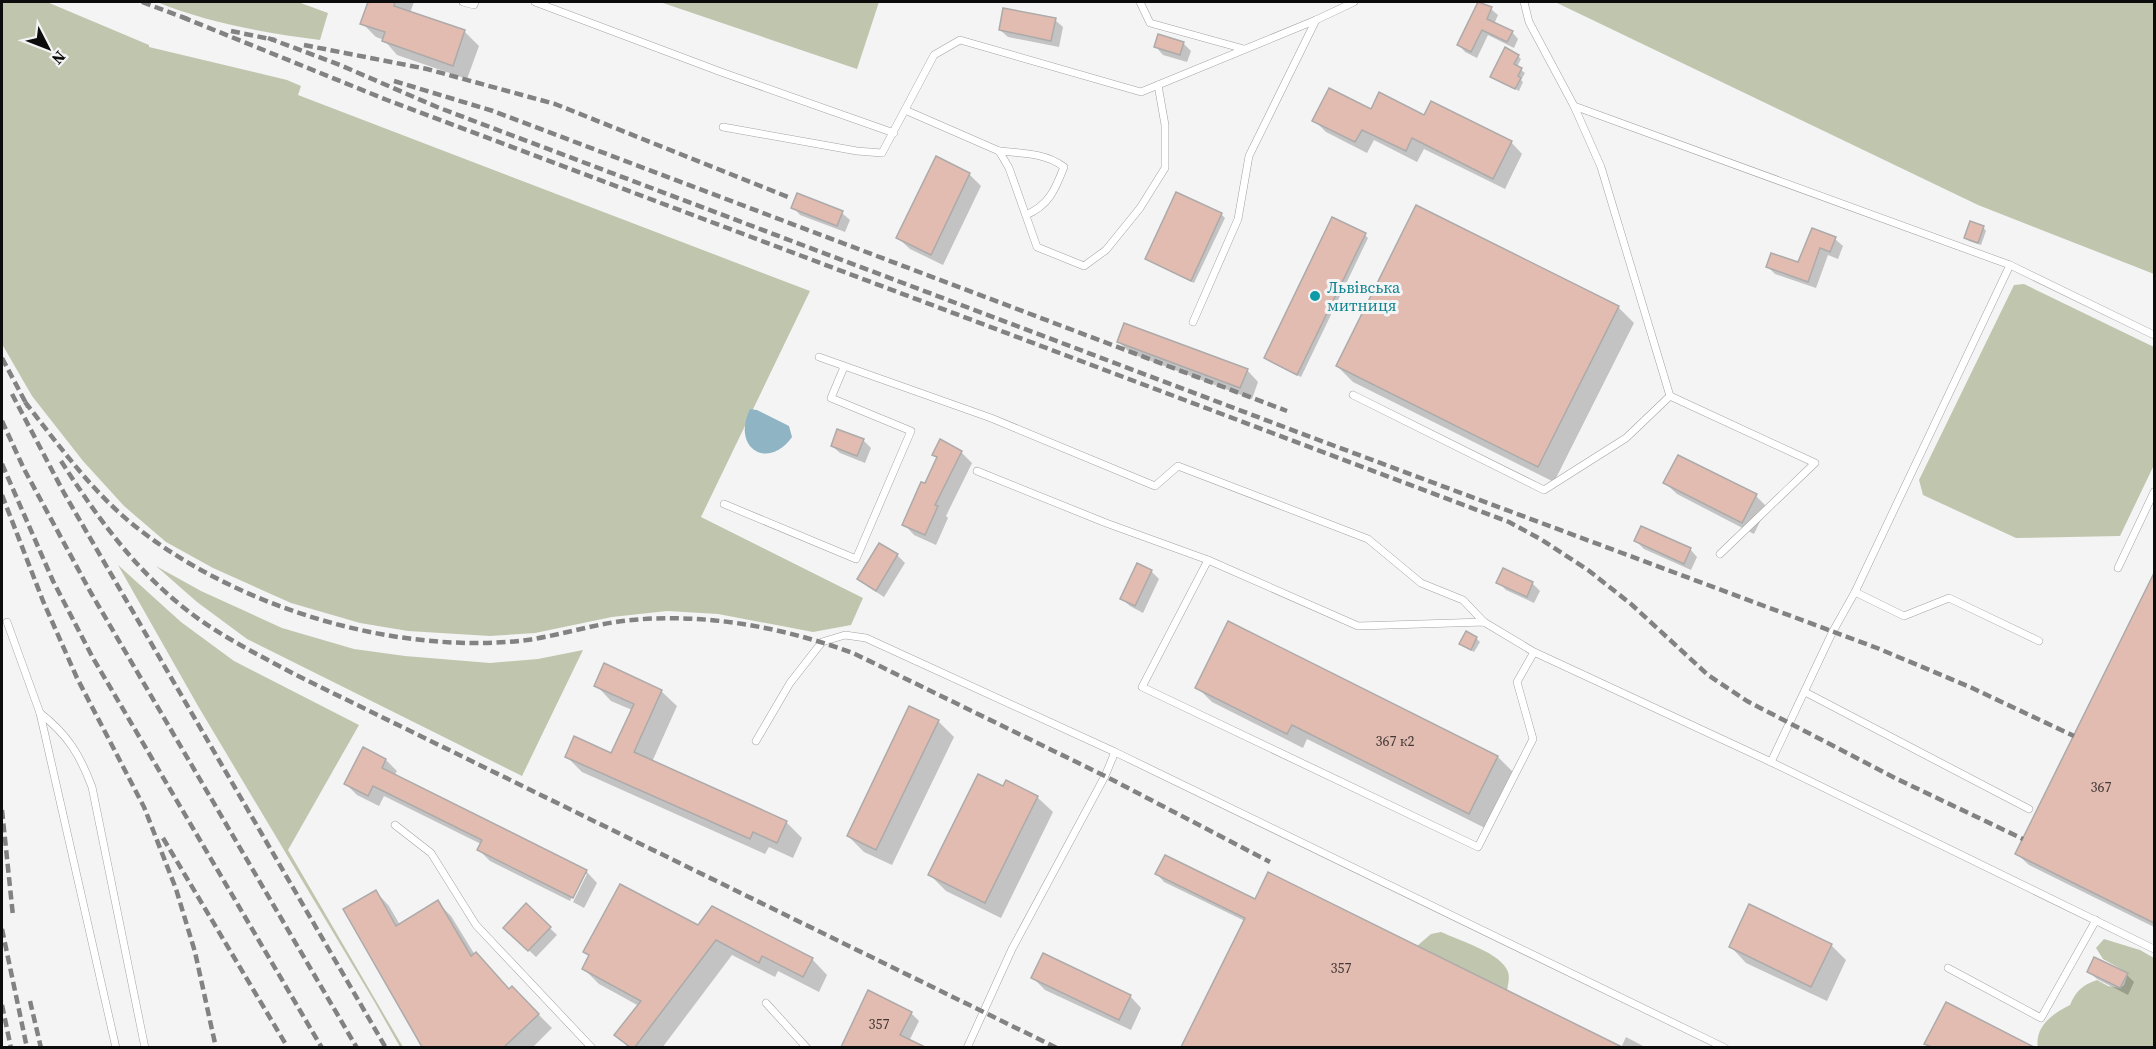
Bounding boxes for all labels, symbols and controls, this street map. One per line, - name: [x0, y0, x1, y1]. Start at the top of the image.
- north arrow: [18, 18, 78, 78]
- text: N: [47, 46, 71, 70]
- place label: Львівська митниця: [1327, 276, 1401, 316]
- marker: Львівська митниця: [1308, 289, 1322, 303]
- house number: 367 к2: [1375, 731, 1415, 751]
- house number: 367: [2091, 777, 2112, 797]
- house number: 357: [1331, 958, 1352, 978]
- house number: 357: [869, 1014, 890, 1034]

